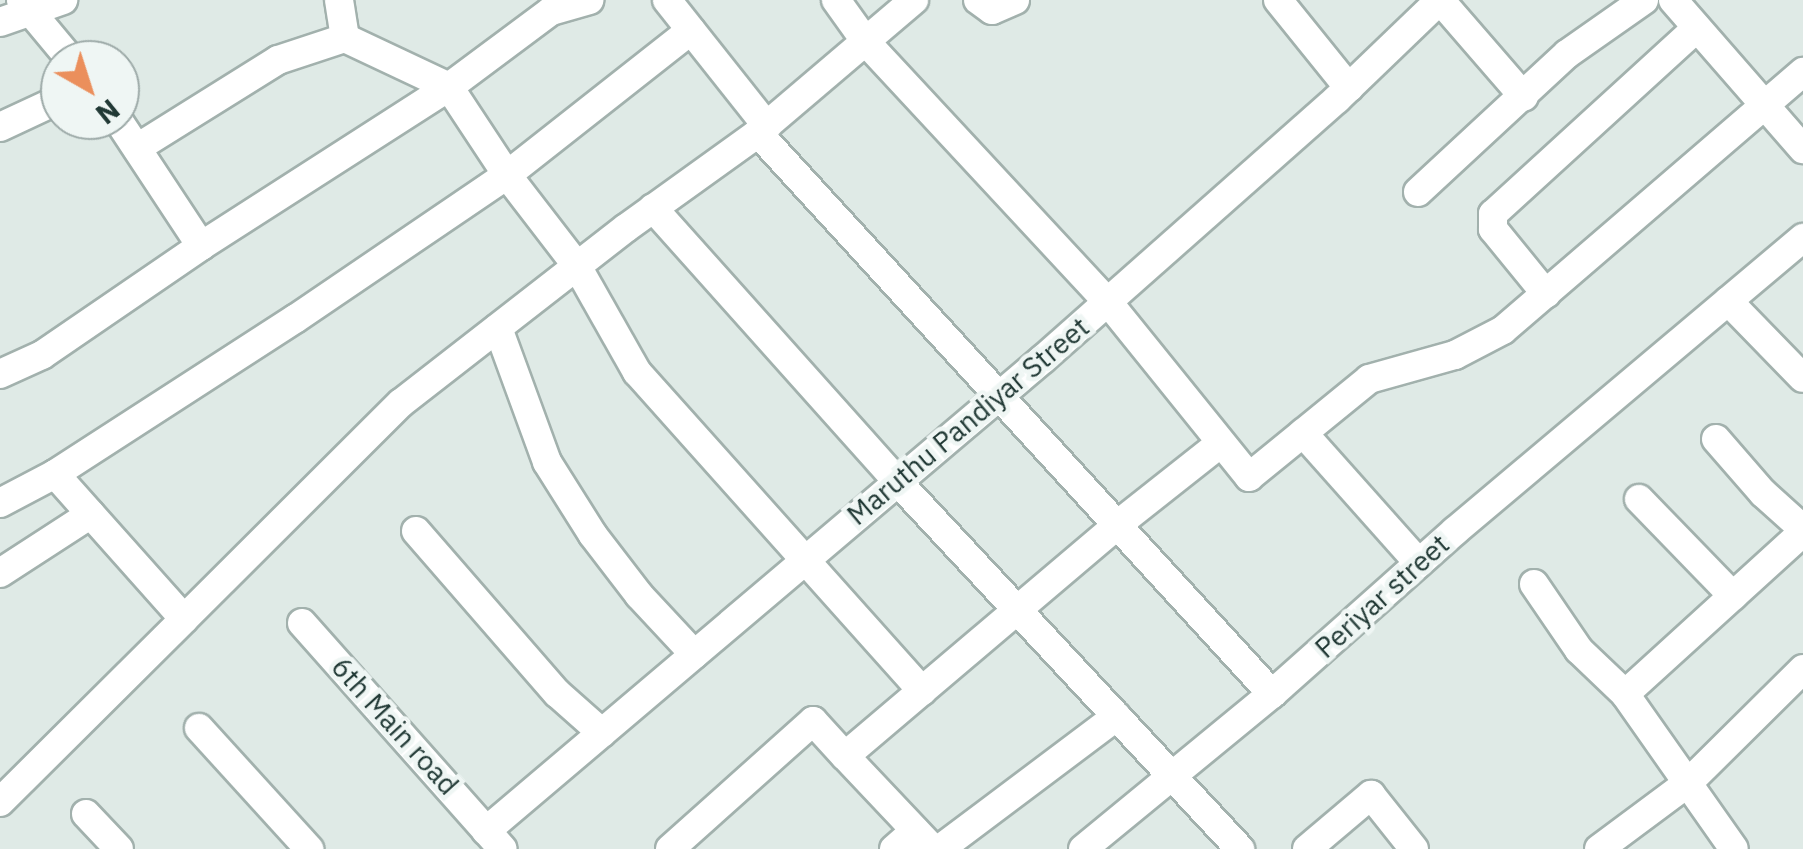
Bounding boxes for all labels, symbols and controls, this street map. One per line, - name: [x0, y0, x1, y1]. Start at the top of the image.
- north arrow: [40, 40, 140, 140]
- text: N: [88, 91, 127, 133]
- street label: Maruthu Pandiyar Street: [840, 310, 1096, 532]
- street label: Periyar street: [1308, 527, 1456, 665]
- street label: 6th Main road: [325, 650, 465, 802]

